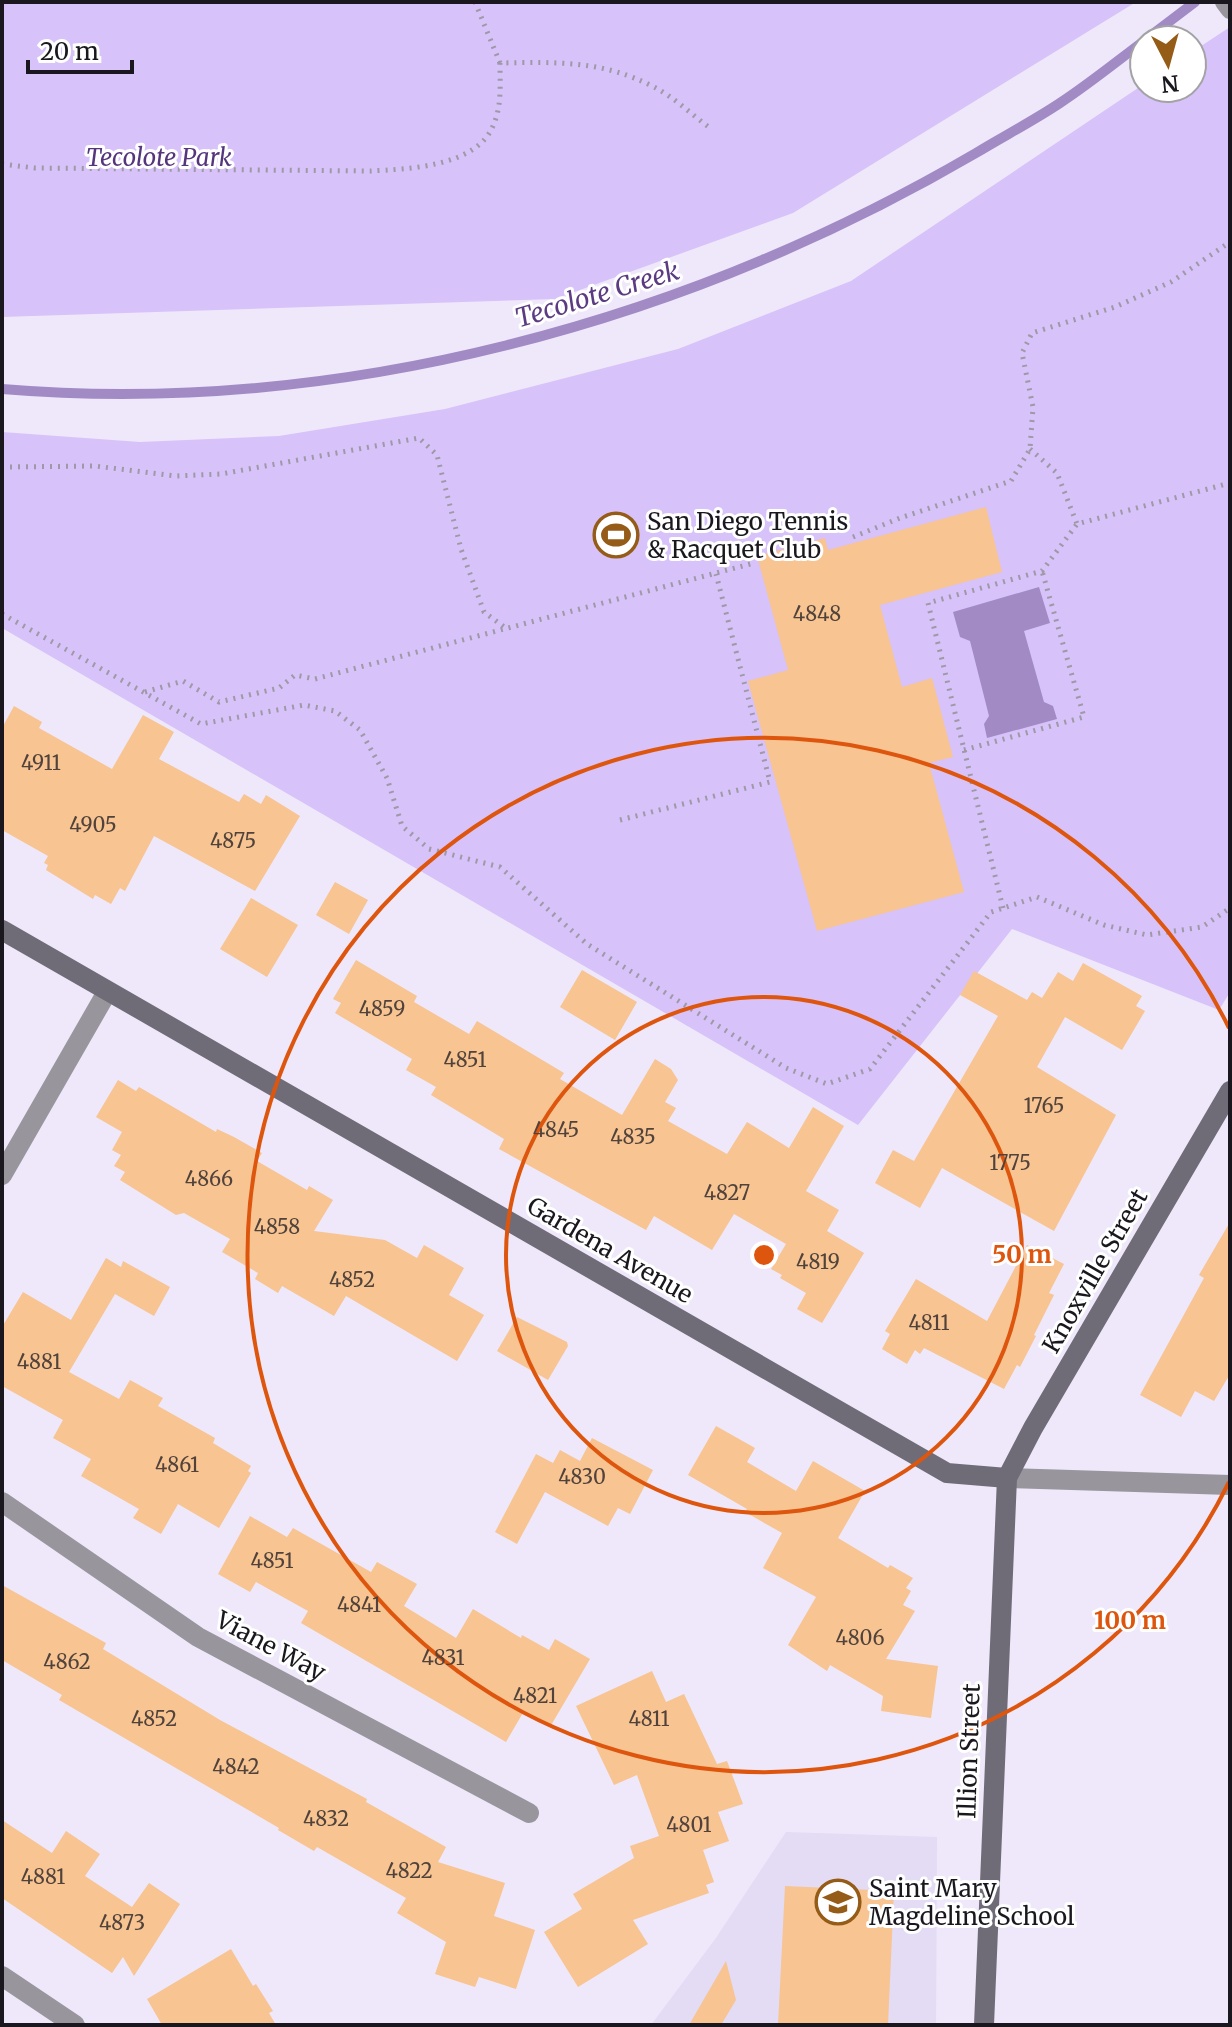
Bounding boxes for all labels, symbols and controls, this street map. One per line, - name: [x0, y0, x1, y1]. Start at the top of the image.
- scale bar: [28, 24, 132, 74]
- north arrow: [1128, 24, 1208, 104]
- text: 20 m: [40, 36, 99, 67]
- text: N: [1159, 69, 1180, 99]
- park label: Tecolote Park: [86, 142, 232, 173]
- water label: Tecolote Creek: [511, 253, 683, 335]
- place label: San Diego Tennis & Racquet Club: [647, 506, 848, 565]
- sports icon: San Diego Tennis & Racquet Club: [592, 511, 640, 559]
- house number: 4848: [793, 601, 841, 626]
- house number: 4911: [21, 750, 61, 775]
- house number: 4905: [69, 812, 117, 837]
- house number: 4875: [210, 828, 256, 853]
- house number: 4859: [359, 996, 405, 1021]
- house number: 4851: [443, 1047, 487, 1072]
- house number: 1765: [1023, 1093, 1065, 1118]
- house number: 4845: [533, 1117, 579, 1142]
- house number: 4835: [610, 1124, 656, 1149]
- house number: 1775: [989, 1150, 1031, 1175]
- house number: 4866: [185, 1166, 233, 1191]
- house number: 4827: [704, 1180, 750, 1205]
- street label: Knoxville Street: [1035, 1183, 1155, 1359]
- street label: Gardena Avenue: [522, 1190, 698, 1310]
- house number: 4858: [254, 1214, 300, 1239]
- text: 50 m: [992, 1239, 1052, 1270]
- centre of rings: [750, 1241, 778, 1269]
- house number: 4819: [796, 1249, 840, 1274]
- house number: 4852: [329, 1267, 375, 1292]
- house number: 4811: [908, 1310, 950, 1335]
- house number: 4881: [17, 1349, 61, 1374]
- house number: 4861: [155, 1452, 199, 1477]
- house number: 4830: [558, 1464, 606, 1489]
- house number: 4851: [250, 1548, 294, 1573]
- house number: 4841: [337, 1592, 381, 1617]
- street label: Viane Way: [210, 1604, 331, 1688]
- text: 100 m: [1094, 1605, 1166, 1636]
- house number: 4806: [835, 1625, 885, 1650]
- house number: 4831: [421, 1645, 465, 1670]
- house number: 4862: [43, 1649, 91, 1674]
- street label: Illion Street: [951, 1682, 987, 1819]
- house number: 4821: [513, 1683, 557, 1708]
- house number: 4852: [131, 1706, 177, 1731]
- house number: 4811: [628, 1706, 670, 1731]
- house number: 4842: [212, 1754, 260, 1779]
- house number: 4832: [303, 1806, 349, 1831]
- house number: 4801: [666, 1812, 712, 1837]
- house number: 4822: [385, 1858, 433, 1883]
- house number: 4881: [21, 1864, 65, 1889]
- place label: Saint Mary Magdeline School: [869, 1873, 1074, 1932]
- school or university icon: Saint Mary Magdeline School: [814, 1878, 862, 1926]
- house number: 4873: [99, 1910, 145, 1935]

